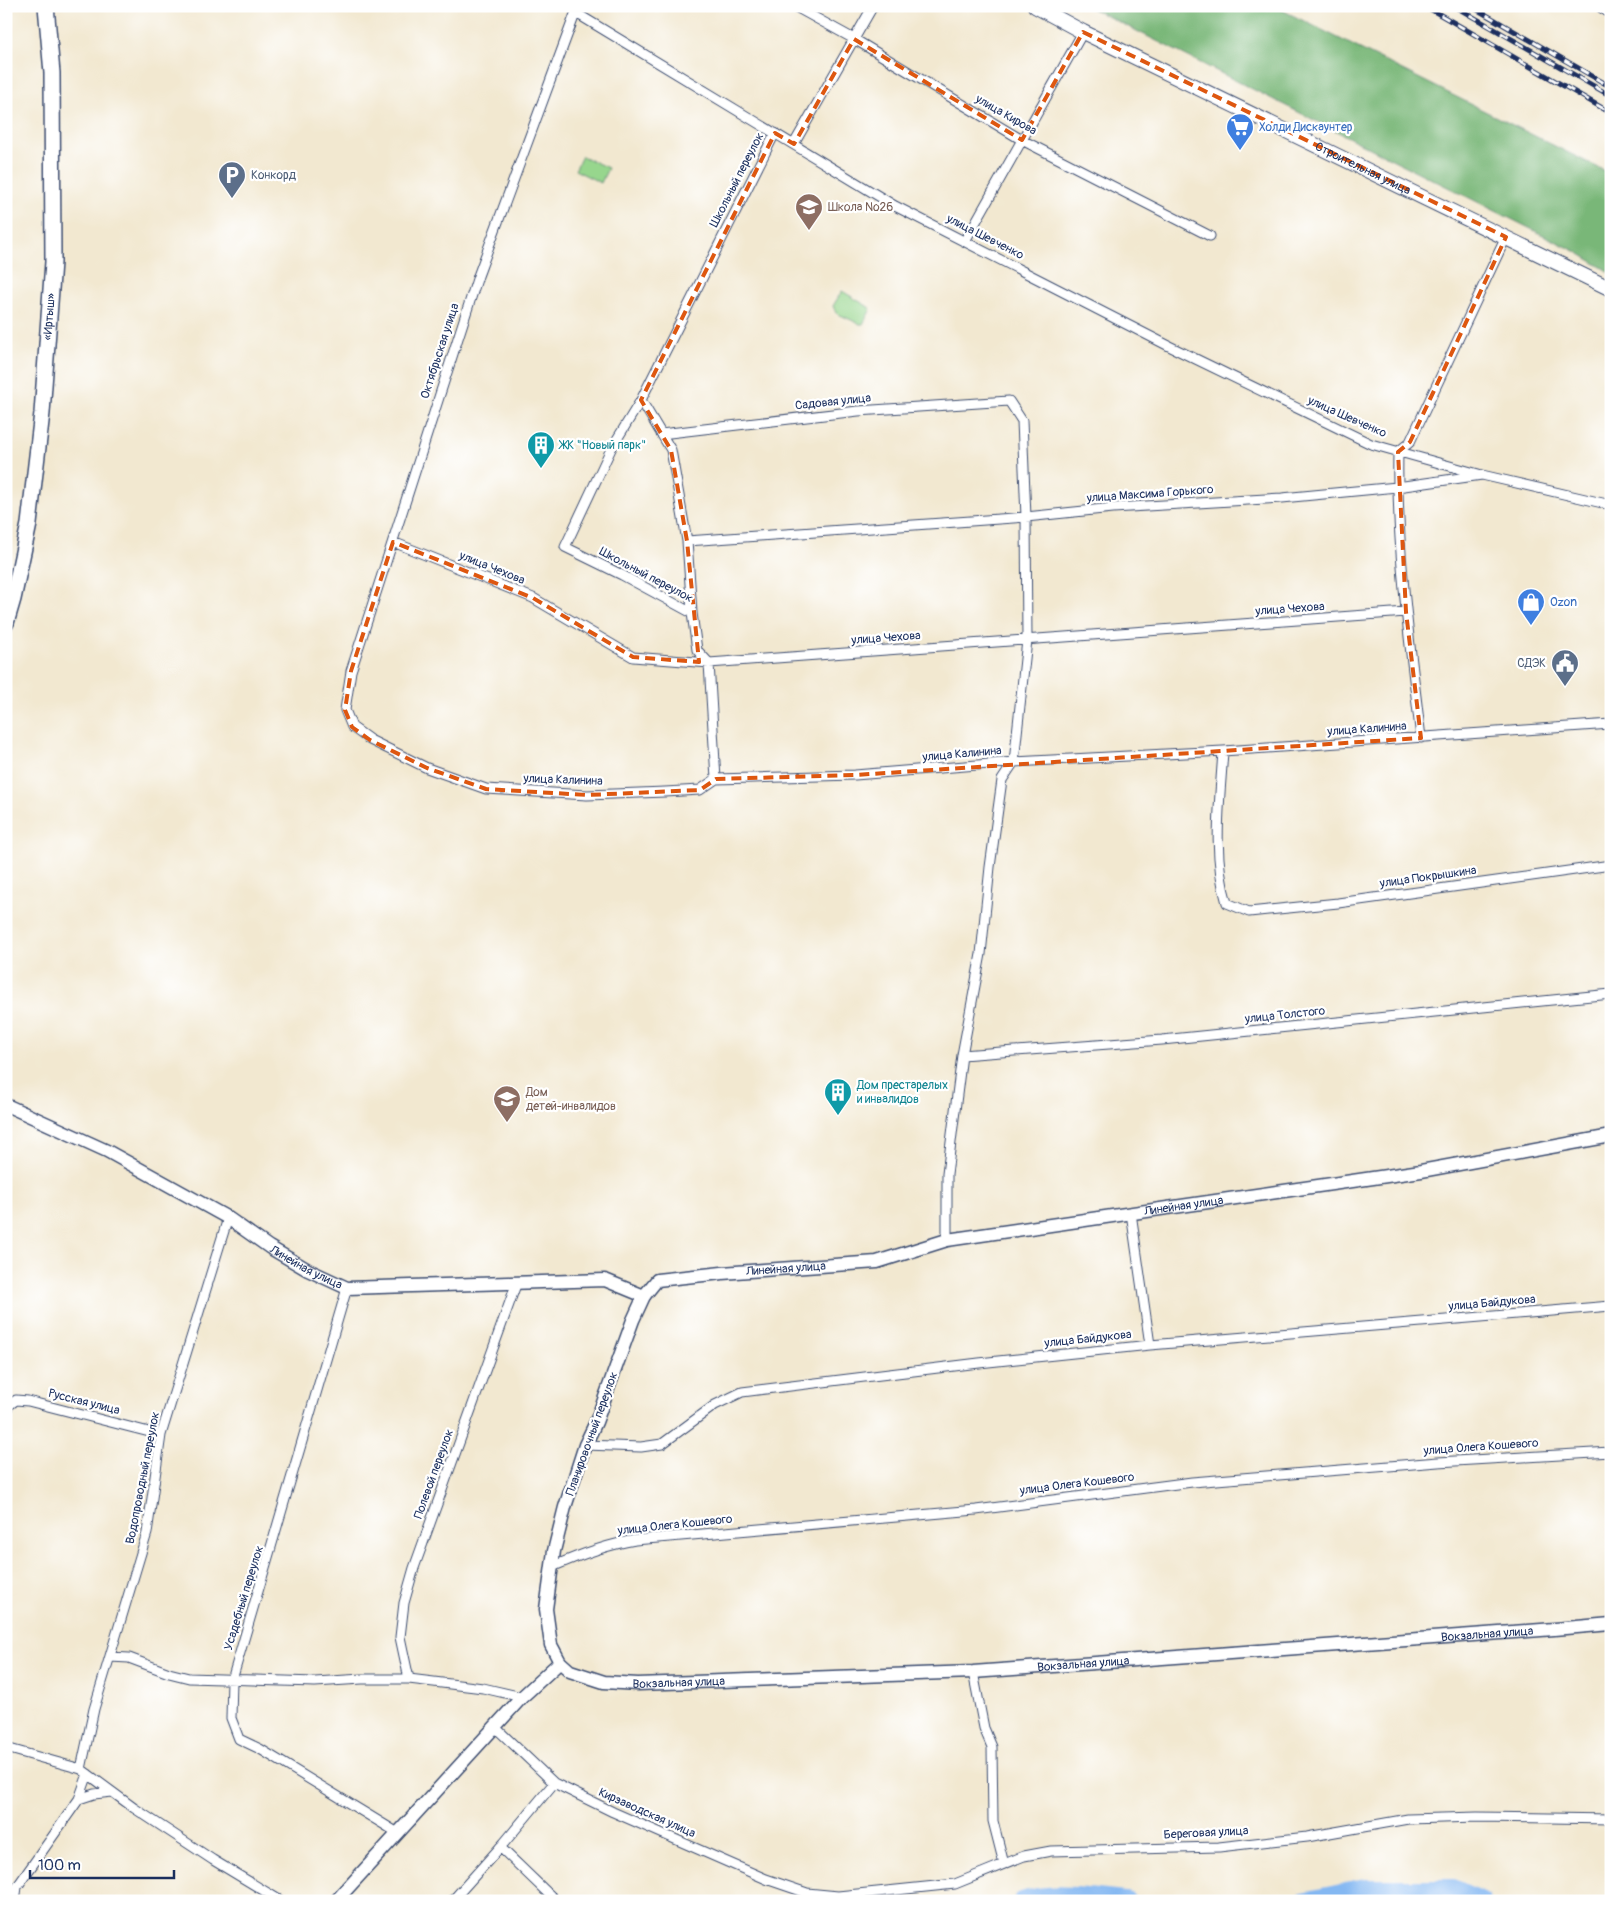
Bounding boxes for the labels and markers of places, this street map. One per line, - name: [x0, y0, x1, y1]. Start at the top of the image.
- supermarket icon: Холди Дискаунтер: [1225, 112, 1255, 151]
- place label: Холди Дискаунтер: [1259, 120, 1353, 135]
- parking icon: Конкорд: [217, 160, 247, 199]
- place label: Конкорд: [251, 168, 297, 183]
- school or university icon: Школа №26: [794, 192, 824, 231]
- place label: Школа №26: [828, 200, 893, 215]
- building icon: ЖК "Новый парк": [526, 430, 556, 469]
- place label: ЖК "Новый парк": [558, 438, 646, 453]
- shop icon: Ozon: [1516, 587, 1546, 626]
- place label: Ozon: [1550, 595, 1577, 610]
- public building icon: СДЭК: [1550, 648, 1580, 687]
- place label: СДЭК: [1517, 656, 1546, 671]
- building icon: Дом престарелых и инвалидов: [823, 1077, 853, 1116]
- place label: Дом престарелых и инвалидов: [856, 1078, 948, 1107]
- school or university icon: Дом детей-инвалидов: [492, 1084, 522, 1123]
- place label: Дом детей-инвалидов: [525, 1085, 616, 1114]

